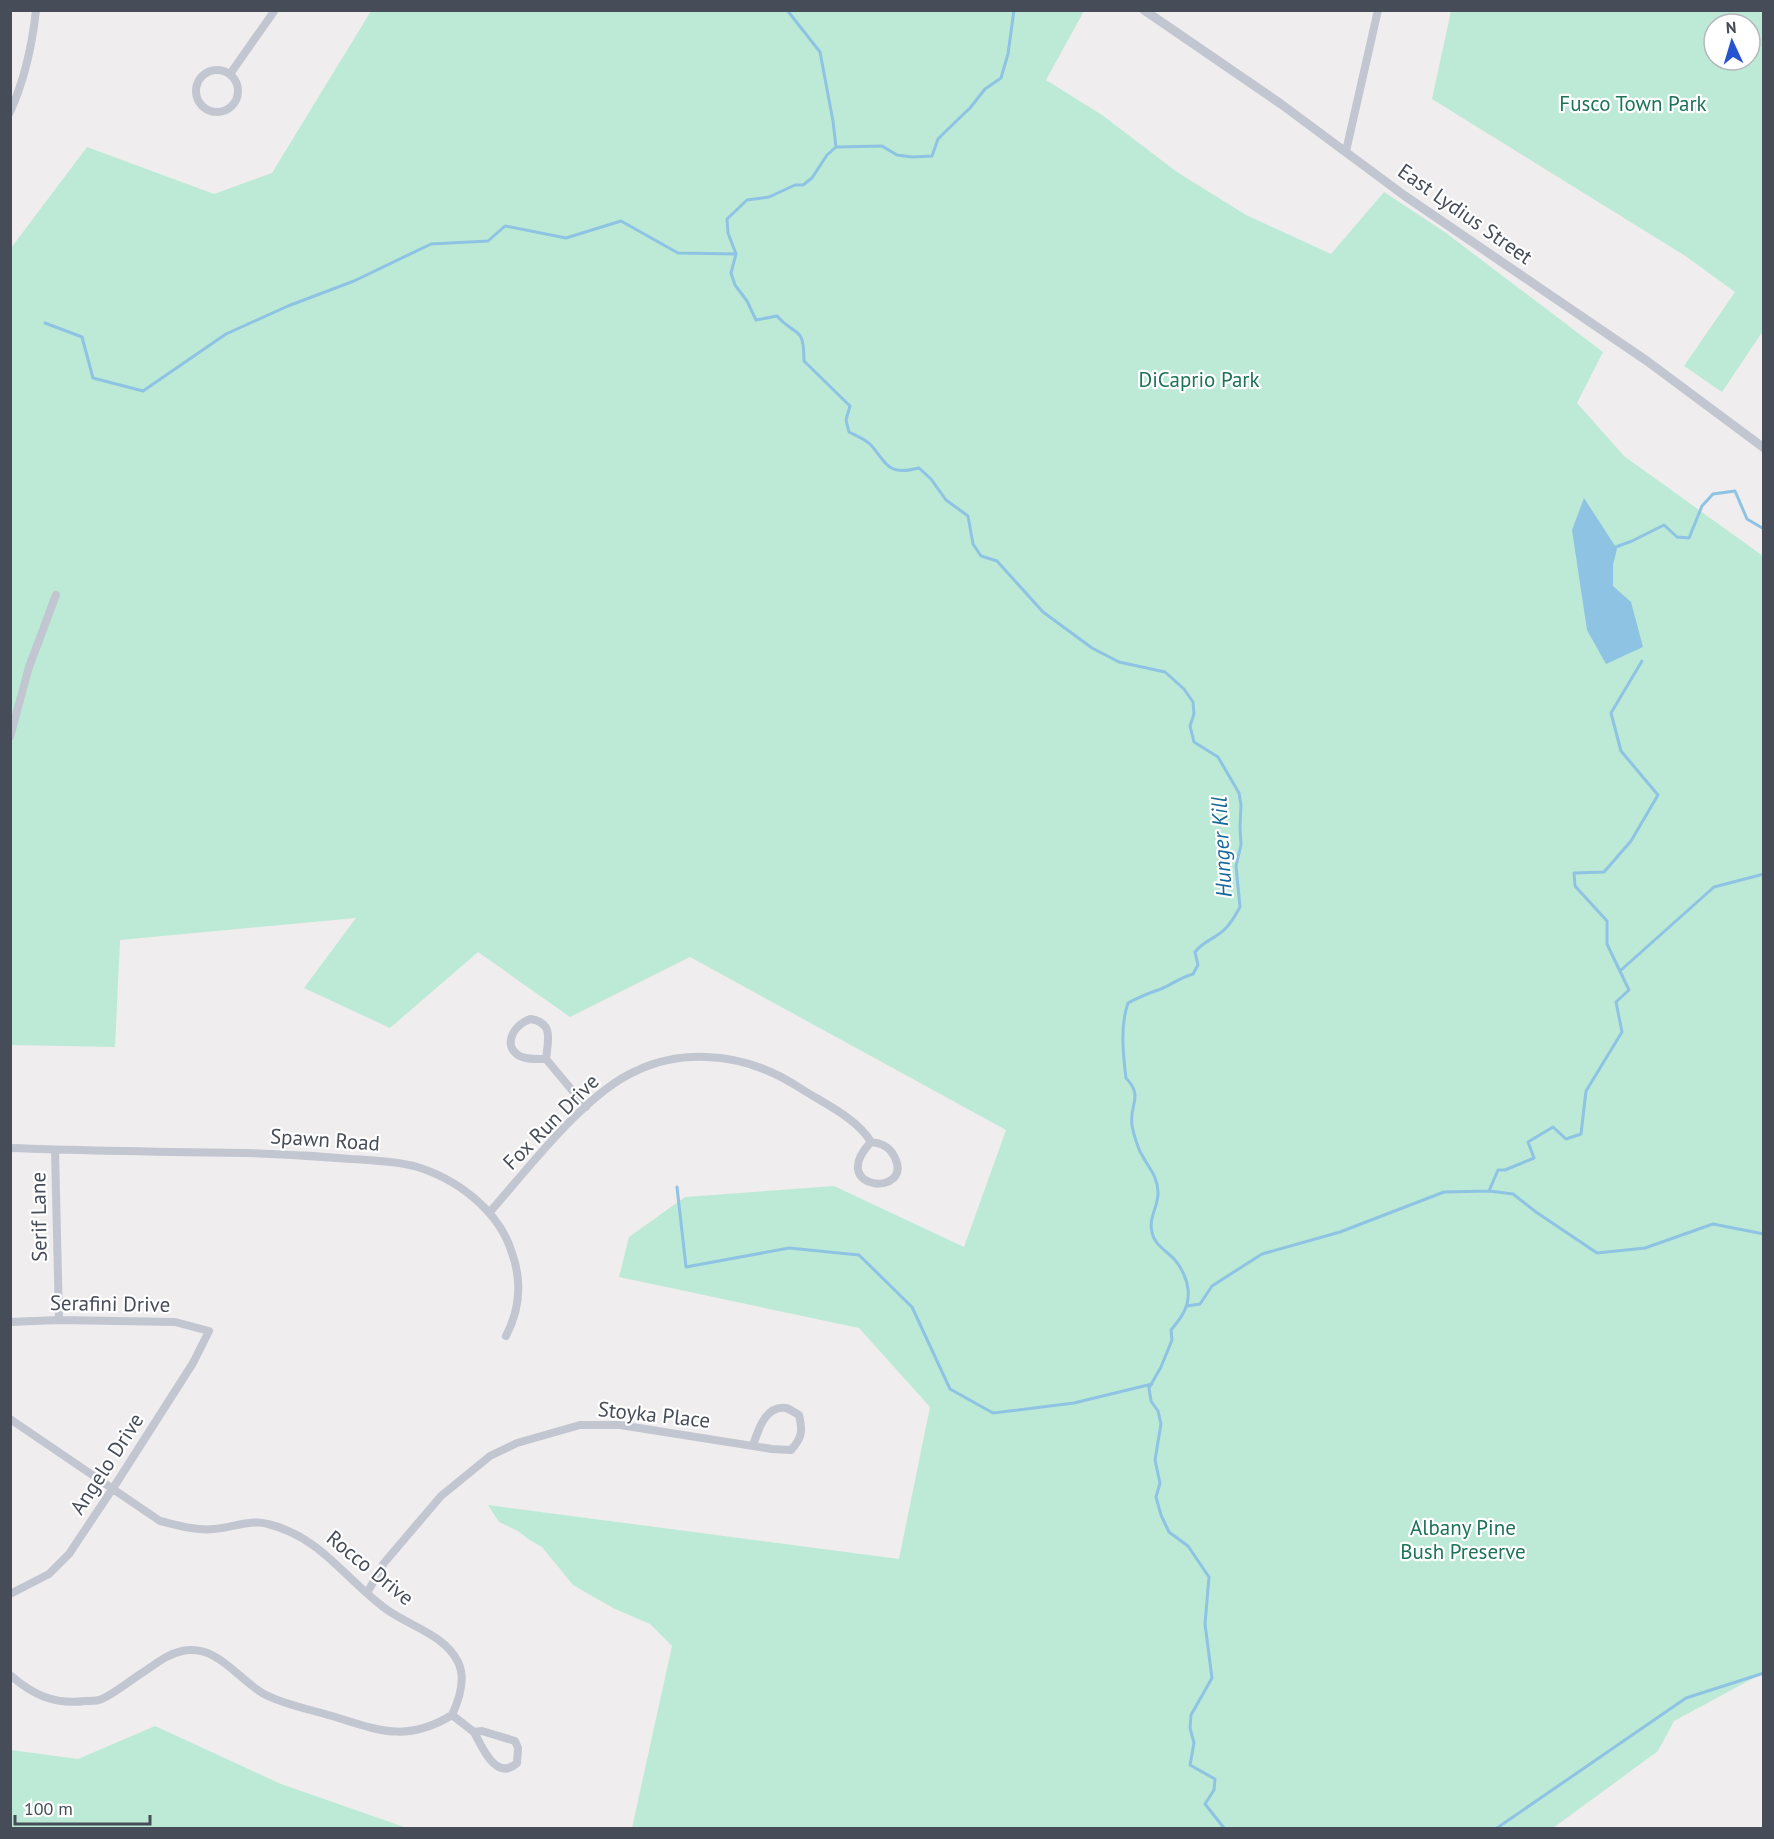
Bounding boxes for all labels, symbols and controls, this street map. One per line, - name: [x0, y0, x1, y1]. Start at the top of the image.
- north arrow: [1702, 12, 1762, 72]
- text: N: [1725, 17, 1737, 37]
- park label: Fusco Town Park: [1559, 90, 1707, 117]
- street label: East Lydius Street: [1393, 157, 1538, 270]
- park label: DiCaprio Park: [1138, 366, 1260, 393]
- water label: Hunger Kill: [1204, 796, 1238, 898]
- street label: Fox Run Drive: [497, 1068, 604, 1175]
- street label: Spawn Road: [269, 1122, 381, 1157]
- street label: Serif Lane: [24, 1172, 53, 1262]
- street label: Serafini Drive: [50, 1289, 170, 1318]
- street label: Stoyka Place: [597, 1395, 712, 1434]
- street label: Angelo Drive: [64, 1408, 149, 1520]
- park label: Albany Pine Bush Preserve: [1400, 1514, 1526, 1565]
- street label: Rocco Drive: [321, 1524, 419, 1611]
- scale bar: [15, 1788, 150, 1826]
- text: 100 m: [24, 1797, 73, 1820]

